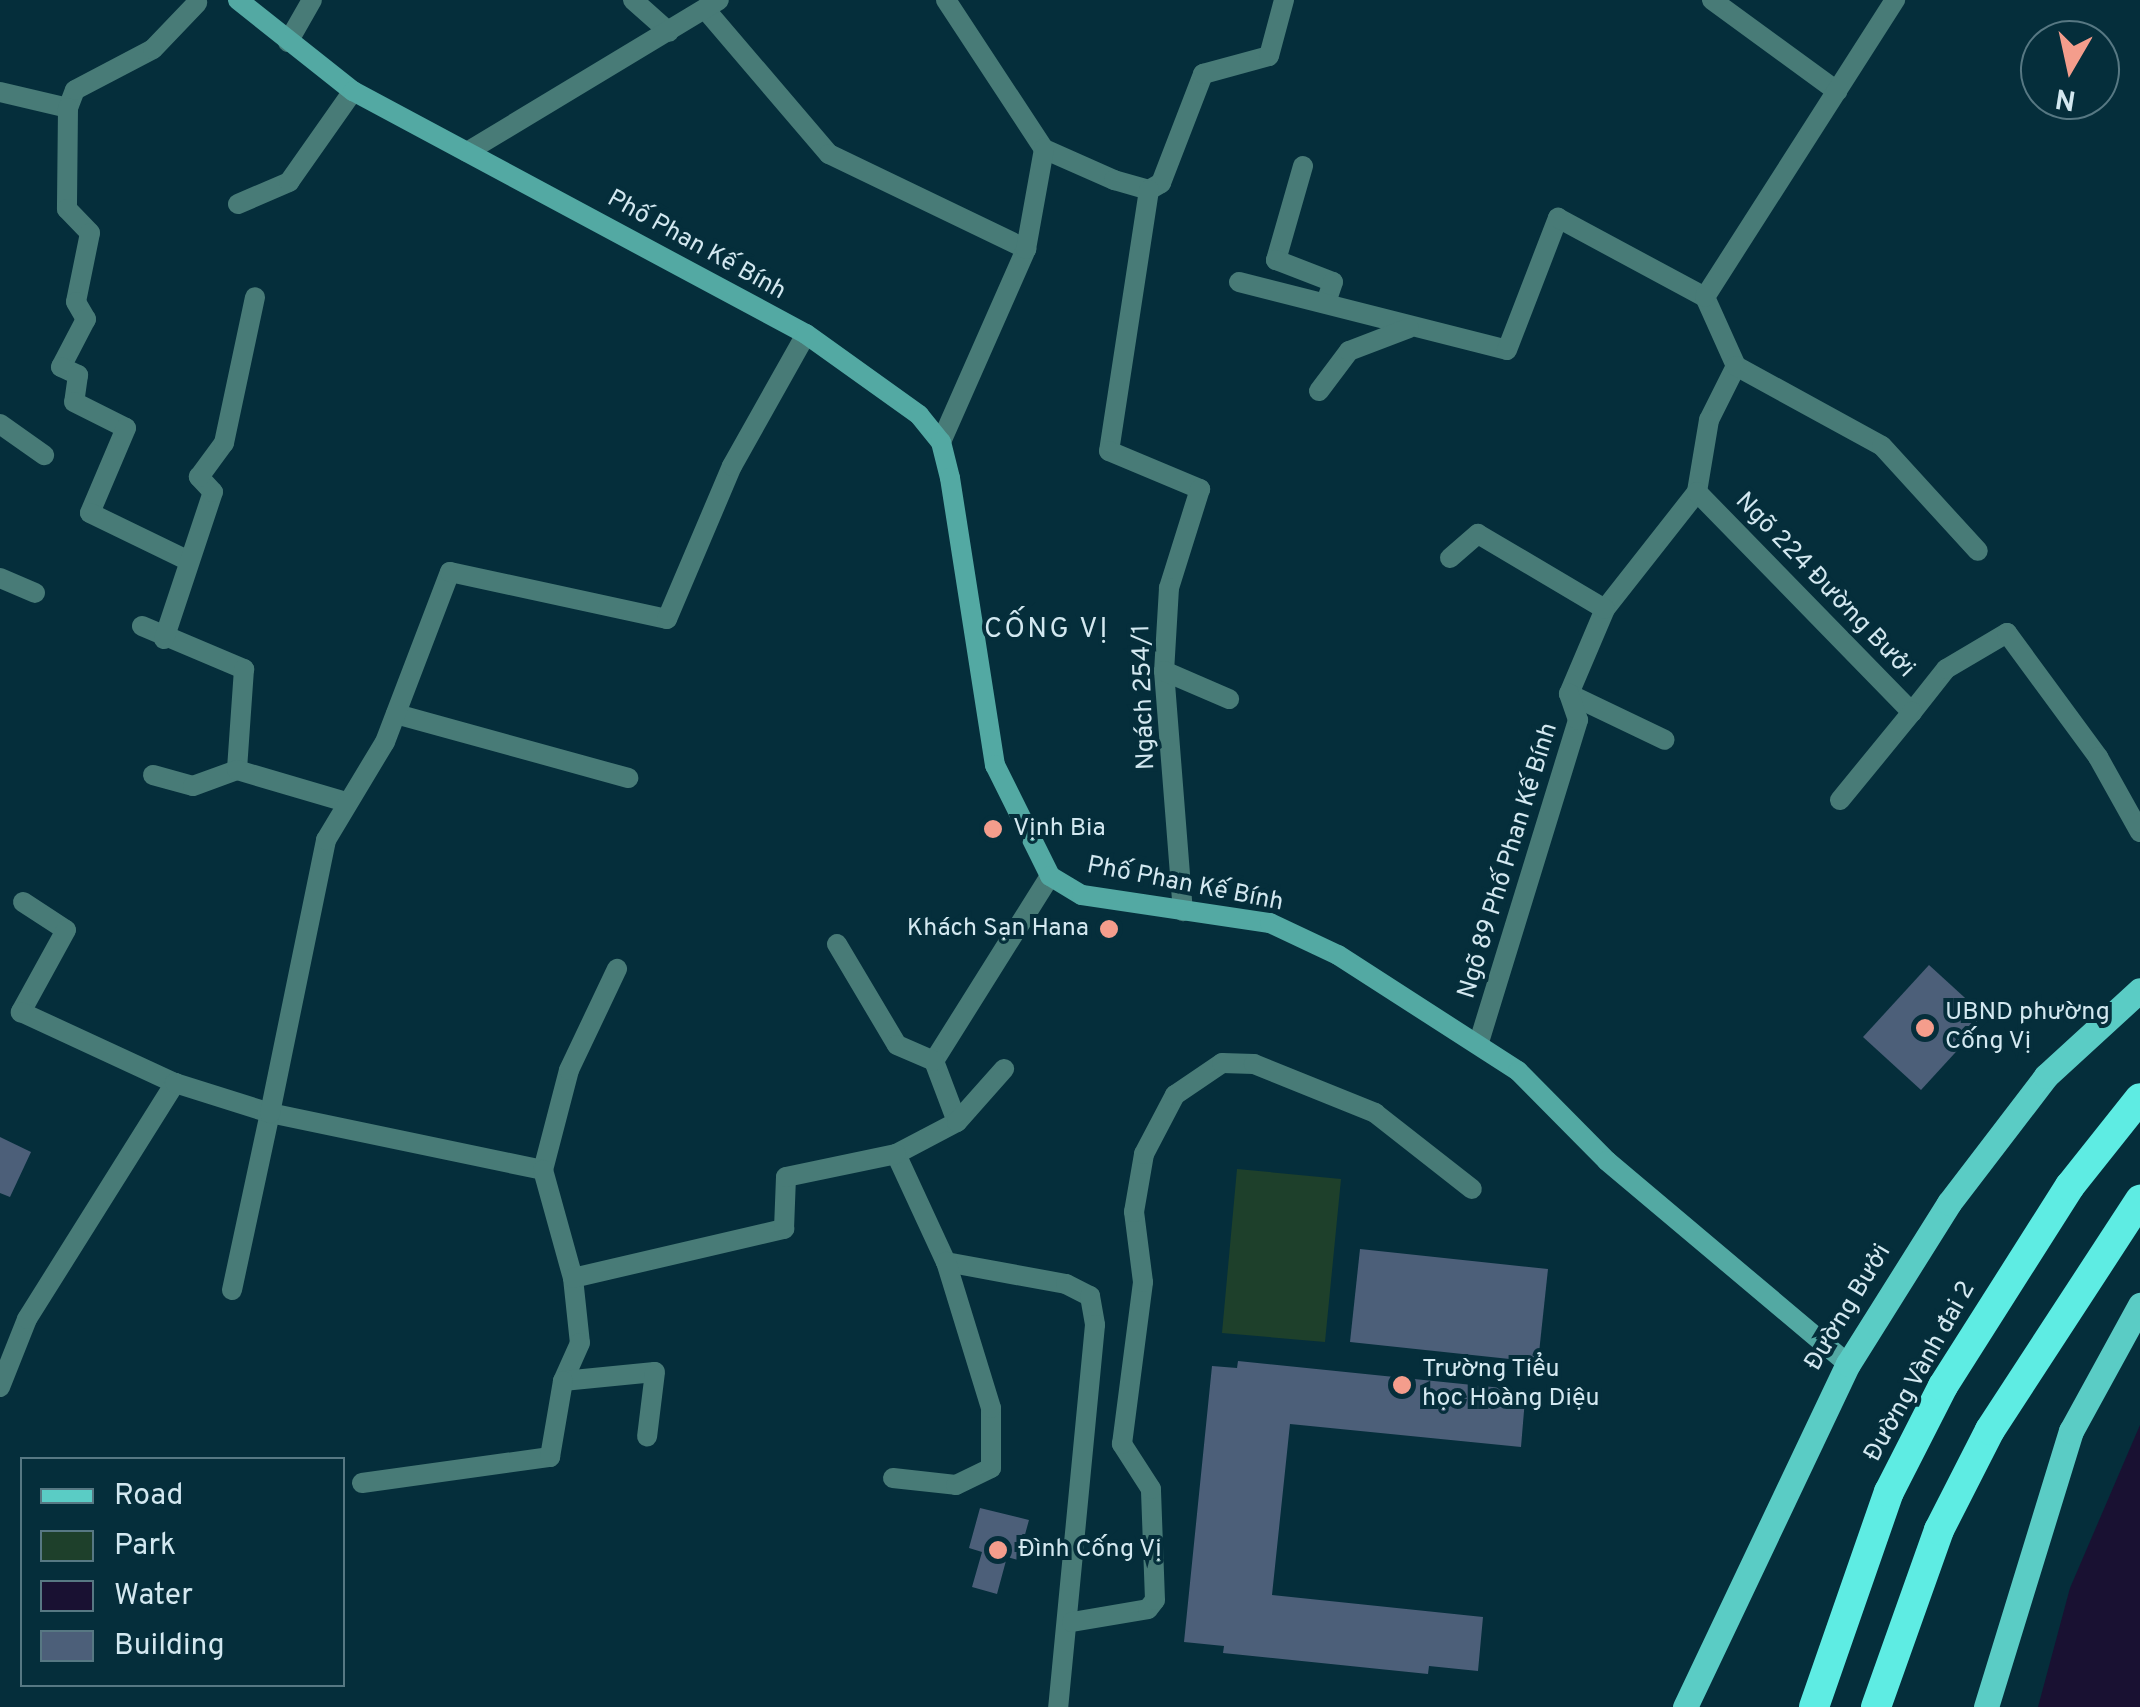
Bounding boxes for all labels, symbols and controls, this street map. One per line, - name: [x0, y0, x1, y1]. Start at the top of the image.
- north arrow: [2020, 20, 2120, 120]
- text: N: [2053, 78, 2078, 117]
- street label: Phố Phan Kế Bính: [601, 184, 791, 308]
- street label: Ngõ 224 Đường Bưởi: [1728, 487, 1920, 685]
- district label: CỐNG VỊ: [984, 613, 1110, 647]
- street label: Ngách 254/1: [1127, 624, 1163, 770]
- street label: Ngõ 89 Phố Phan Kế Bính: [1453, 719, 1565, 1003]
- place label: Vịnh Bia: [1013, 814, 1106, 844]
- marker: Vịnh Bia: [982, 818, 1004, 840]
- street label: Phố Phan Kế Bính: [1084, 851, 1286, 919]
- place label: Khách Sạn Hana: [907, 914, 1089, 944]
- marker: Khách Sạn Hana: [1098, 918, 1120, 940]
- place label: UBND phường Cống Vị: [1945, 999, 2110, 1058]
- marker: UBND phường Cống Vị: [1914, 1017, 1936, 1039]
- street label: Đường Bưởi: [1800, 1239, 1898, 1377]
- street label: Đường Vành đai 2: [1859, 1276, 1983, 1468]
- place label: Trường Tiểu học Hoàng Diệu: [1422, 1356, 1599, 1415]
- marker: Trường Tiểu học Hoàng Diệu: [1391, 1374, 1413, 1396]
- legend: [20, 1457, 345, 1687]
- text: Road: [114, 1478, 183, 1515]
- text: Park: [114, 1528, 176, 1565]
- place label: Đình Cống Vị: [1018, 1535, 1163, 1565]
- marker: Đình Cống Vị: [987, 1539, 1009, 1561]
- text: Water: [114, 1578, 193, 1615]
- text: Building: [114, 1628, 225, 1665]

